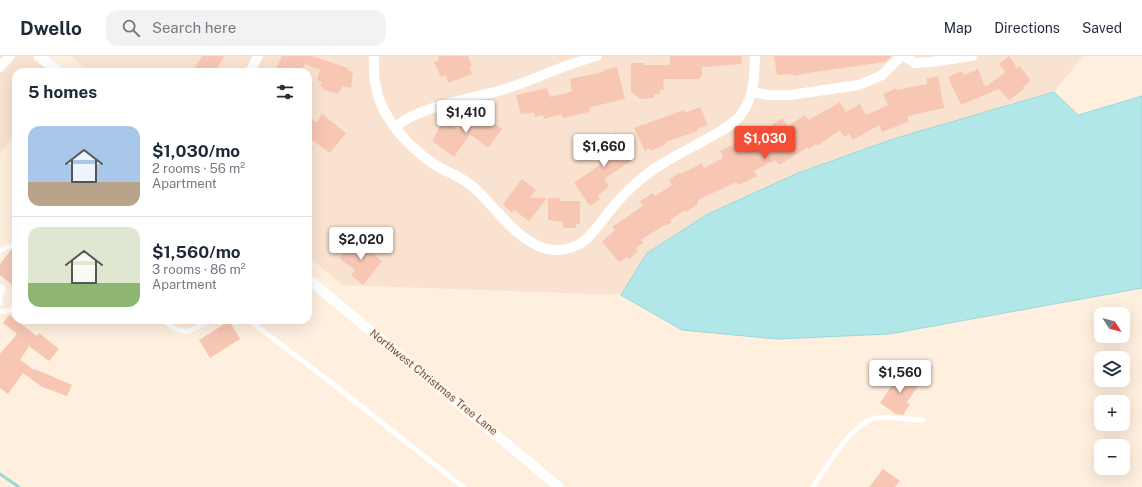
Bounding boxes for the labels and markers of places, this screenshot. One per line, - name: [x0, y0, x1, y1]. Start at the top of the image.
- pin: $1,410: [433, 100, 499, 134]
- pin: $1,030: [732, 126, 798, 160]
- pin: $1,660: [571, 134, 637, 168]
- pin: $2,020: [328, 227, 394, 261]
- pin: $1,560: [867, 360, 933, 394]

